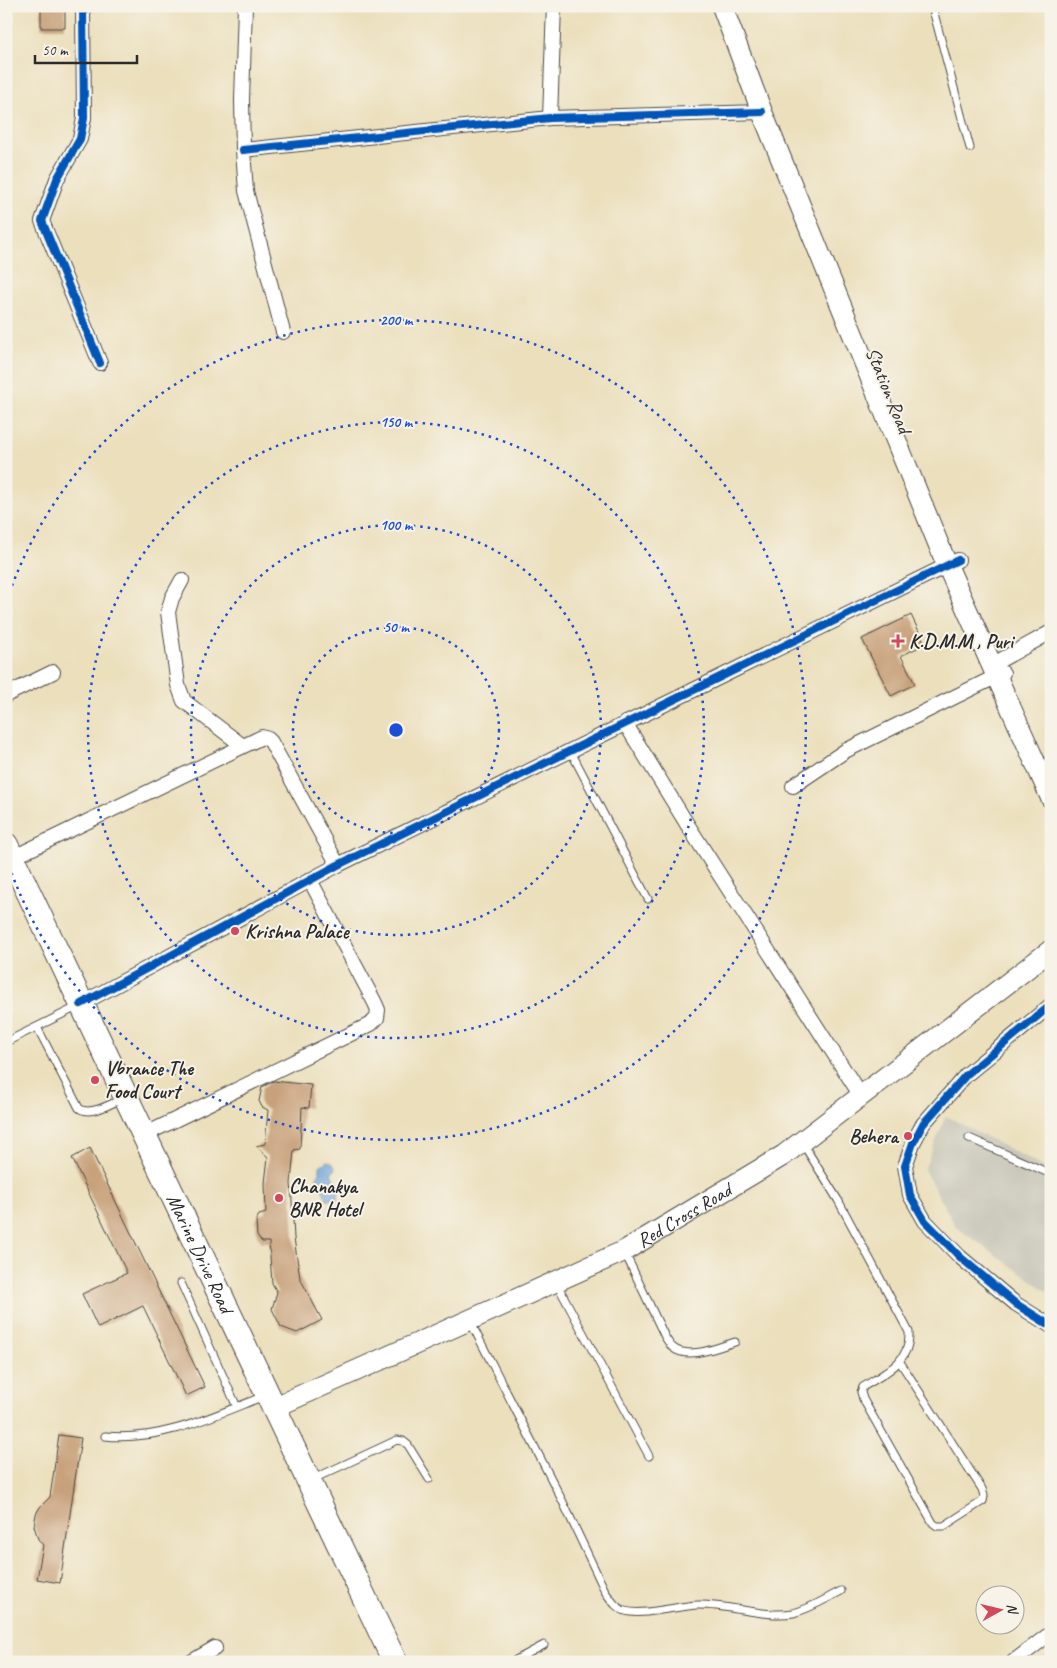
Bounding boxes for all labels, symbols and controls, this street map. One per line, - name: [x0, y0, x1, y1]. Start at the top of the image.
- scale bar: [35, 32, 138, 64]
- text: 50 m: [42, 41, 69, 60]
- text: 200 m: [380, 311, 414, 330]
- street label: Station Road: [860, 344, 918, 440]
- text: 150 m: [380, 413, 414, 432]
- text: 100 m: [380, 516, 414, 535]
- text: 50 m: [383, 618, 410, 637]
- place label: K.D.M.M , Puri: [909, 629, 1016, 654]
- marker: K.D.M.M , Puri: [891, 634, 905, 648]
- centre of rings: [387, 721, 405, 739]
- place label: Krishna Palace: [245, 919, 350, 944]
- marker: Krishna Palace: [229, 925, 241, 937]
- place label: Vbrance The Food Court: [105, 1056, 194, 1104]
- marker: Vbrance The Food Court: [89, 1074, 101, 1086]
- place label: Behera: [849, 1124, 900, 1149]
- marker: Behera: [902, 1130, 914, 1142]
- place label: Chanakya BNR Hotel: [289, 1174, 364, 1222]
- street label: Red Cross Road: [632, 1176, 738, 1253]
- street label: Marine Drive Road: [161, 1190, 240, 1320]
- marker: Chanakya BNR Hotel: [273, 1192, 285, 1204]
- north arrow: [974, 1586, 1024, 1636]
- text: N: [1003, 1603, 1022, 1616]

